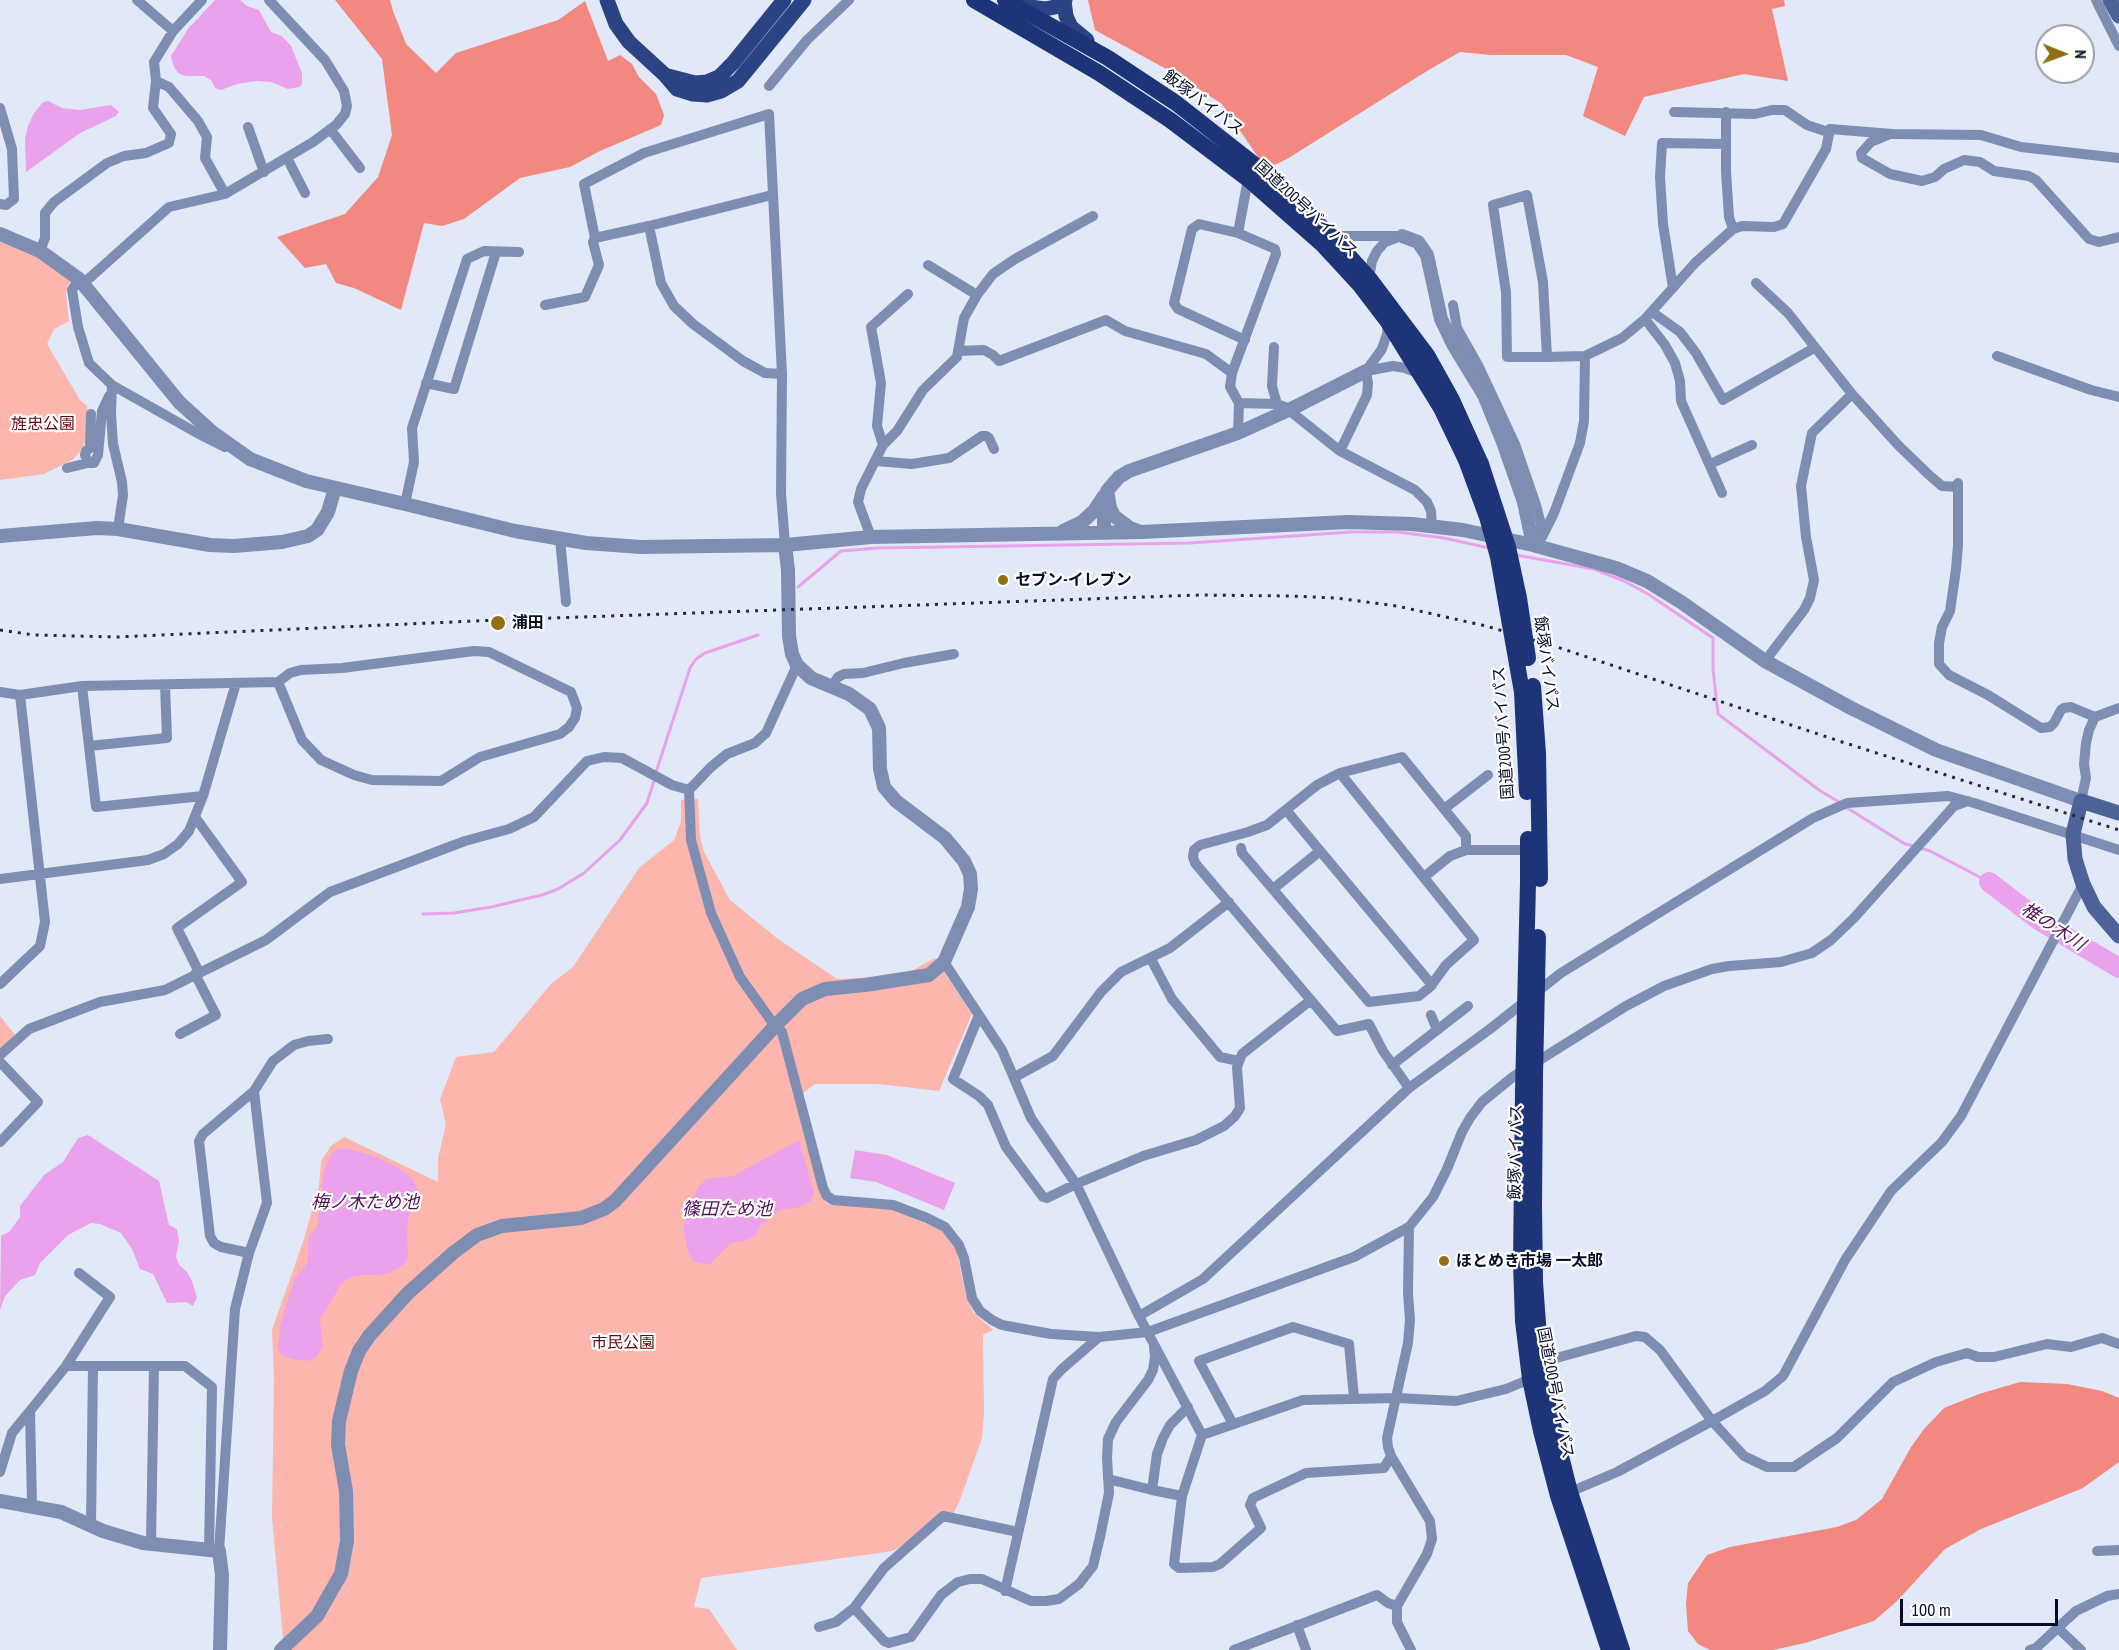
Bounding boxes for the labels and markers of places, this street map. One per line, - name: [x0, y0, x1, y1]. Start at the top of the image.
- place label: セブン-イレブン: [1015, 570, 1132, 590]
- marker: セブン-イレブン: [996, 573, 1010, 587]
- place label: 浦田: [512, 613, 544, 633]
- marker: 浦田: [489, 614, 507, 632]
- place label: ほとめき市場 一太郎: [1456, 1251, 1603, 1271]
- marker: ほとめき市場 一太郎: [1437, 1254, 1451, 1268]

